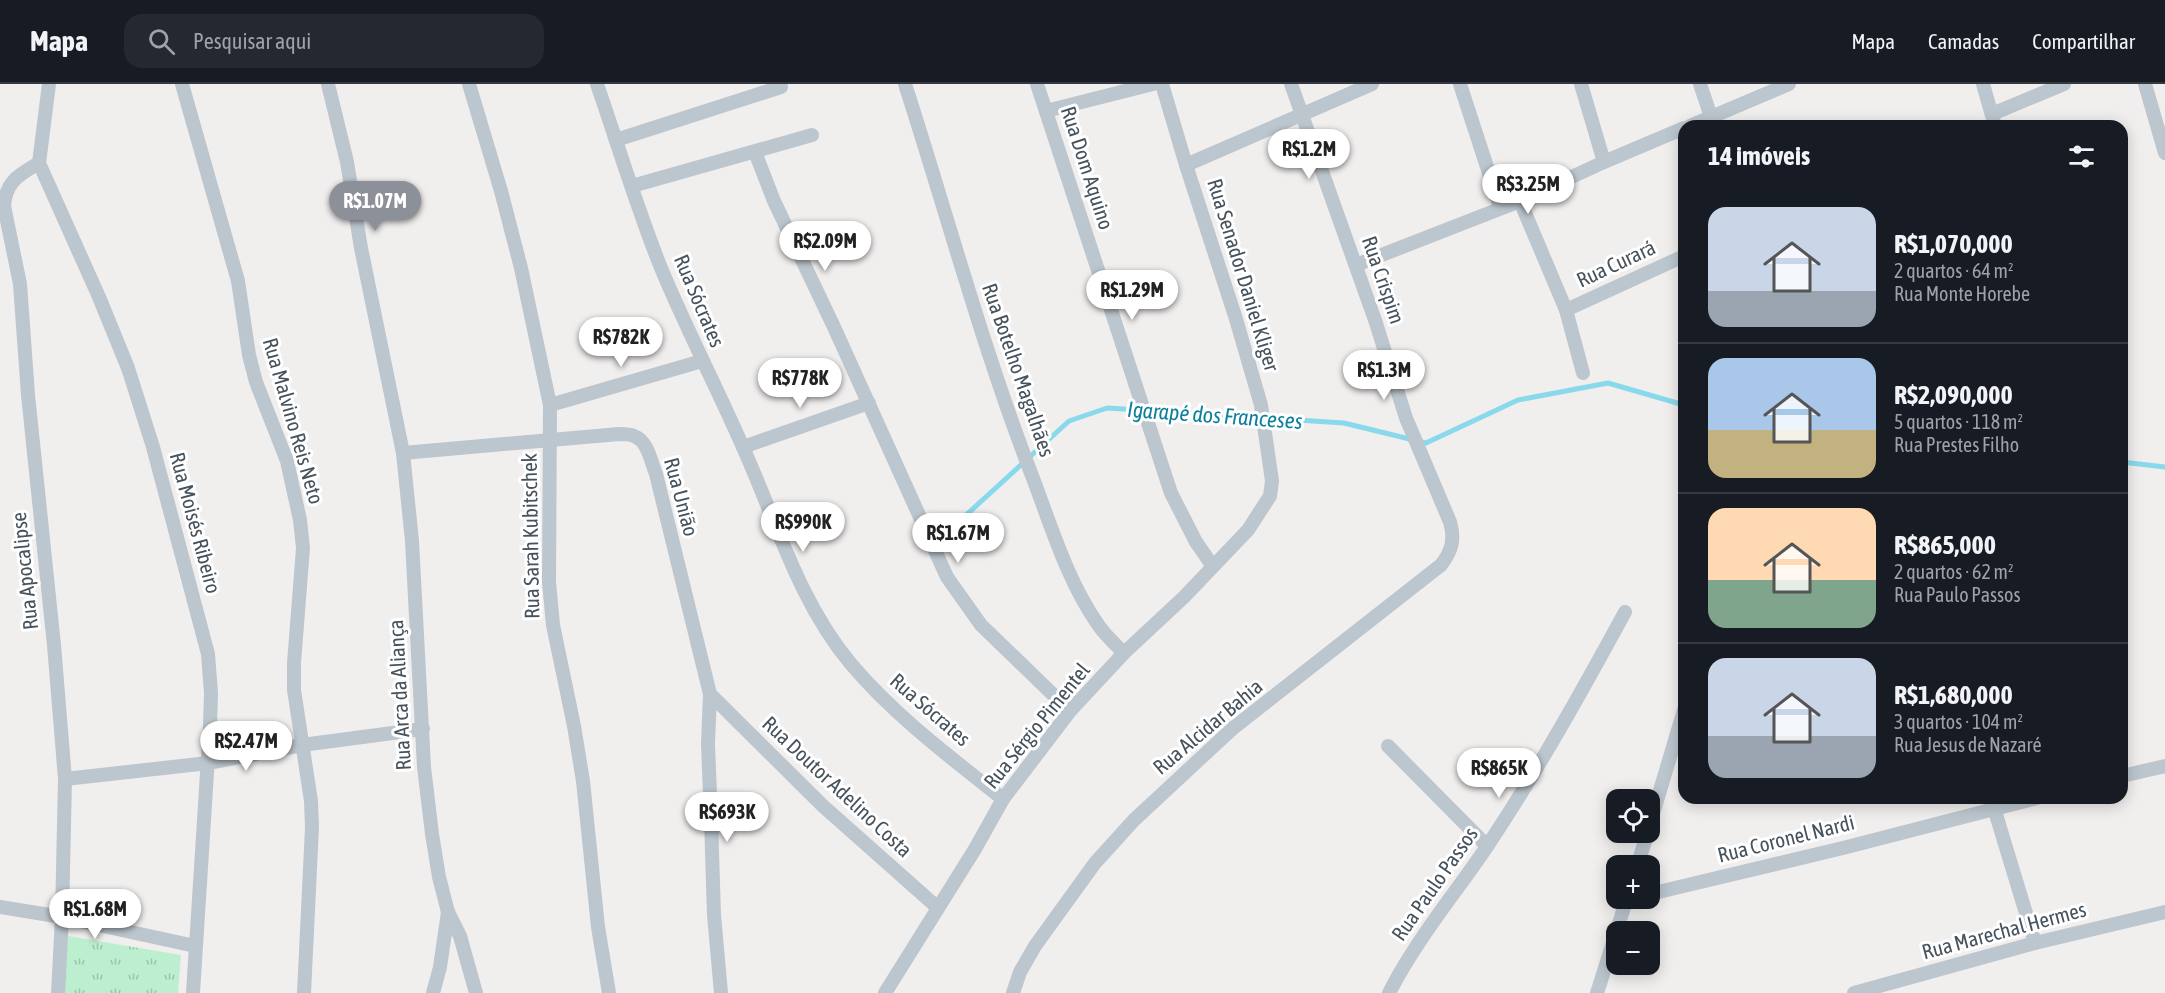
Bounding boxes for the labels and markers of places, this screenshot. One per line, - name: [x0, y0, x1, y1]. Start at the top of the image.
- pin: R$1.2M: [1260, 129, 1358, 180]
- pin: R$3.25M: [1473, 164, 1583, 215]
- pin: R$1.07M: [320, 181, 430, 232]
- pin: R$2.09M: [770, 221, 880, 272]
- pin: R$1.29M: [1077, 270, 1187, 321]
- pin: R$782K: [572, 317, 670, 368]
- pin: R$1.3M: [1335, 350, 1433, 401]
- pin: R$778K: [751, 358, 849, 409]
- pin: R$990K: [754, 502, 852, 553]
- pin: R$1.67M: [903, 513, 1013, 564]
- pin: R$2.47M: [191, 721, 301, 772]
- pin: R$865K: [1450, 748, 1548, 799]
- pin: R$693K: [678, 792, 776, 843]
- pin: R$1.68M: [40, 889, 150, 940]

